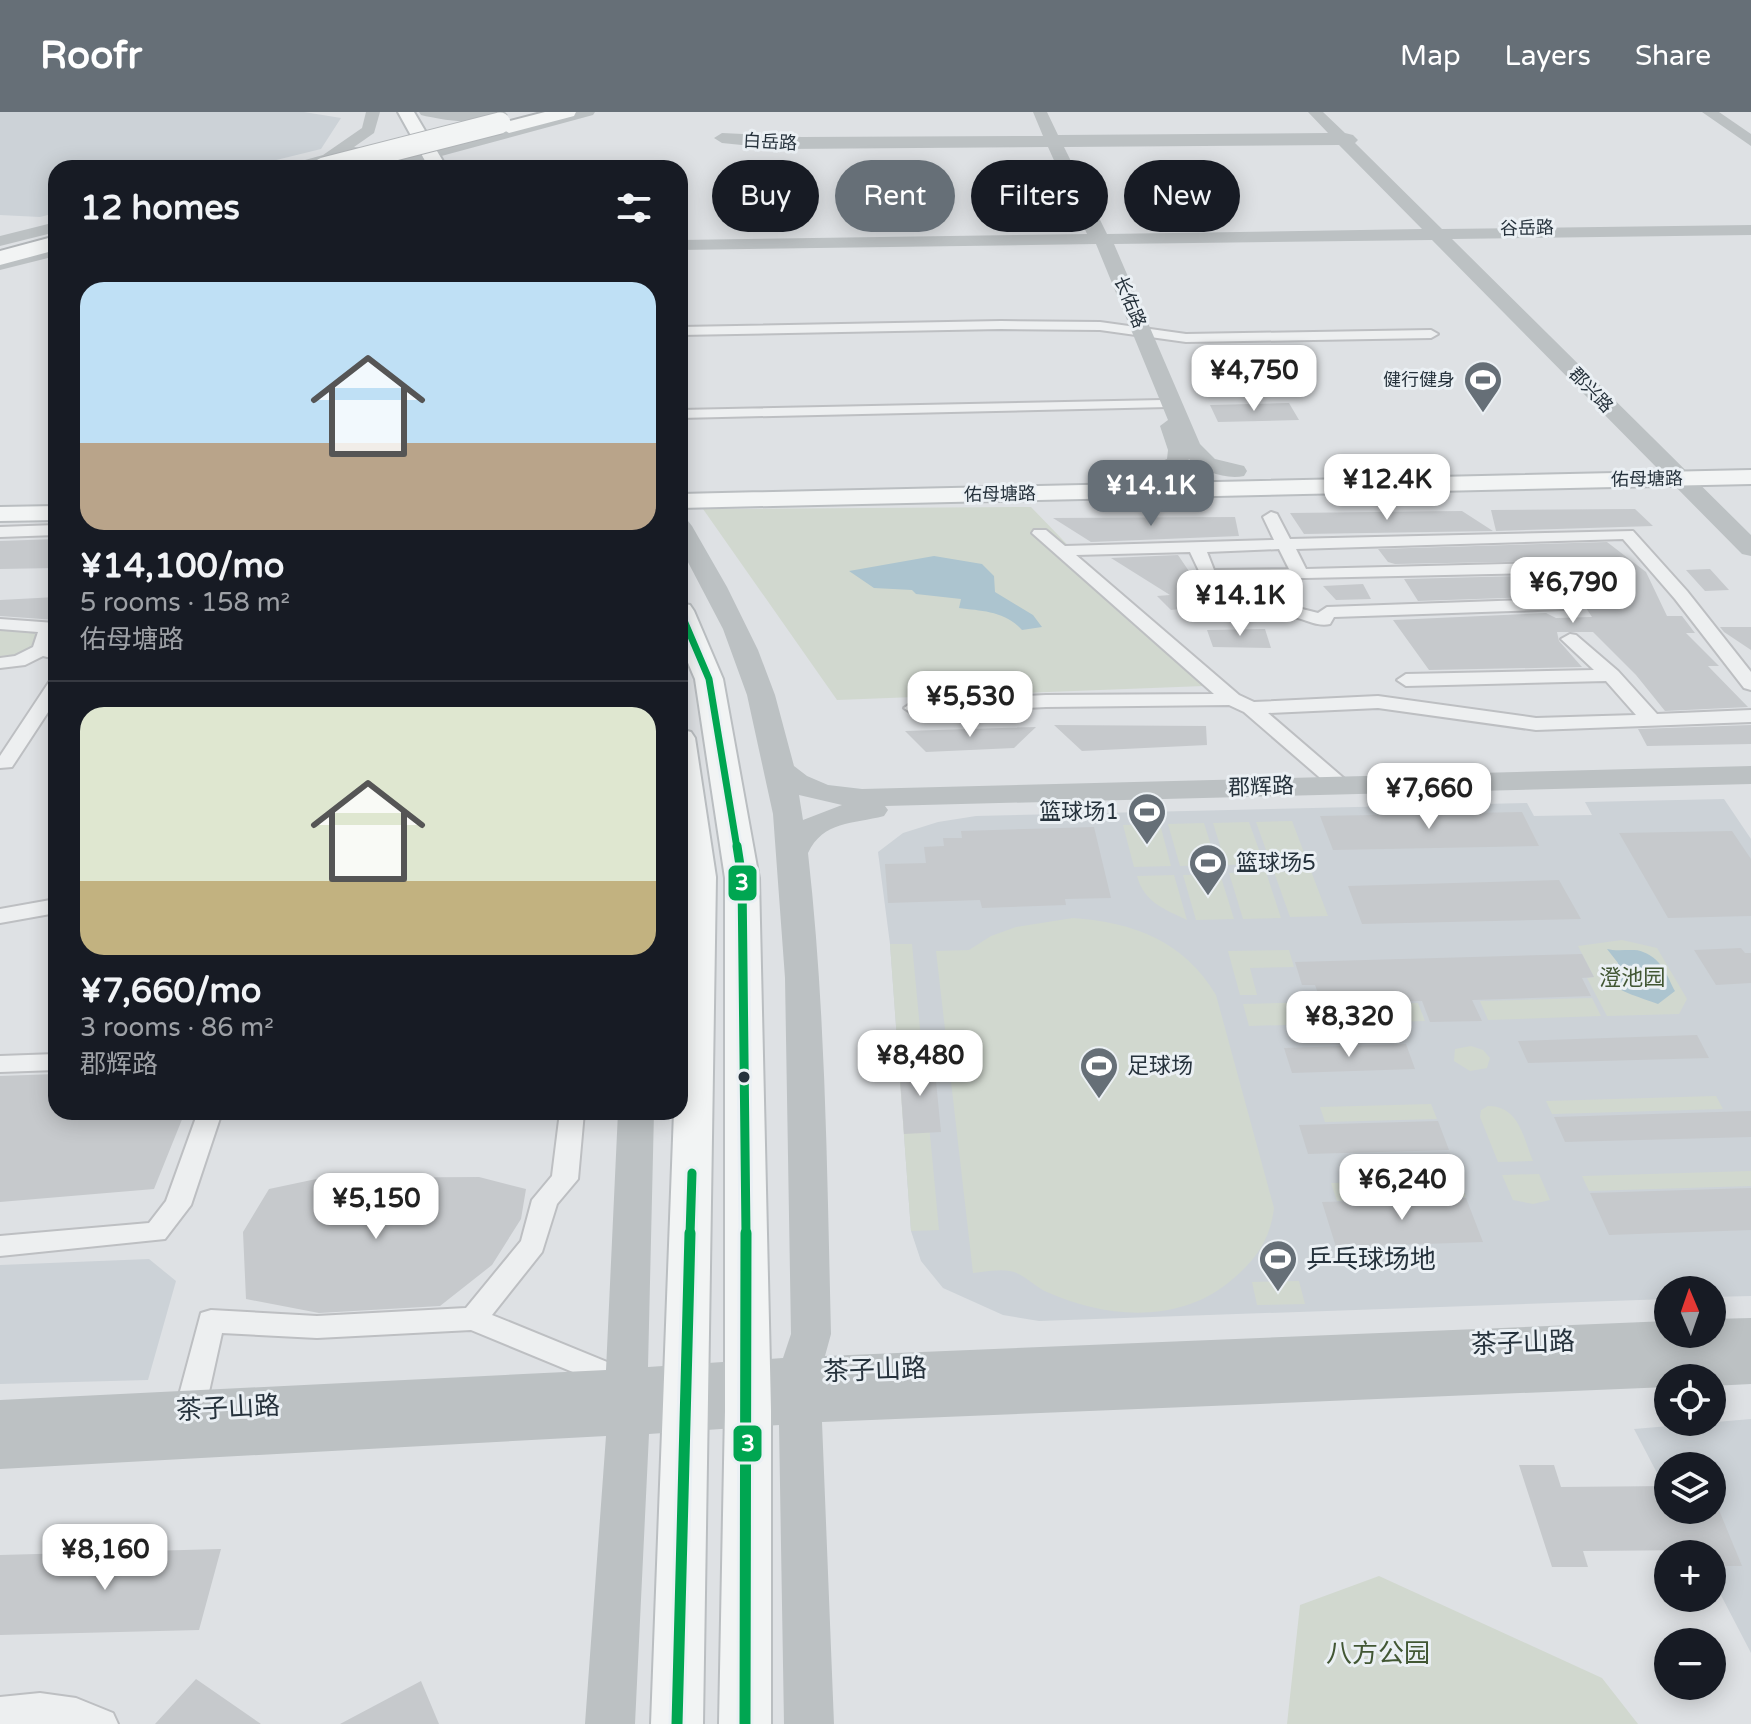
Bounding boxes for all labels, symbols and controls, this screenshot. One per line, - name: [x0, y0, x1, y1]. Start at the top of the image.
- text: Roofr: [40, 33, 142, 79]
- text: Map: [1400, 39, 1461, 73]
- text: Layers: [1505, 39, 1591, 73]
- text: Share: [1635, 39, 1711, 73]
- street label: 白岳路: [742, 130, 798, 154]
- chip: Buy: [712, 160, 819, 232]
- chip: Rent: [835, 160, 955, 232]
- chip: Filters: [971, 160, 1108, 232]
- chip: New: [1124, 160, 1240, 232]
- icon: filters: [612, 186, 656, 230]
- text: 12 homes: [80, 188, 240, 229]
- street label: 谷岳路: [1500, 217, 1554, 239]
- street label: 长佑路: [1109, 273, 1151, 331]
- icon: home: [296, 334, 440, 478]
- pin: ¥4,750: [1189, 345, 1319, 413]
- text: ¥4,750: [1210, 355, 1298, 386]
- sports icon: 健行健身: [1462, 359, 1504, 414]
- street label: 郡兴路: [1564, 363, 1618, 417]
- place label: 健行健身: [1383, 369, 1455, 391]
- pin: ¥12.4K: [1322, 454, 1452, 522]
- pin: ¥14.1K: [1086, 460, 1216, 528]
- text: ¥12.4K: [1342, 464, 1432, 495]
- street label: 佑母塘路: [1611, 467, 1683, 491]
- text: ¥14.1K: [1106, 470, 1196, 501]
- street label: 佑母塘路: [964, 482, 1036, 506]
- text: ¥14,100/mo: [80, 546, 284, 587]
- pin: ¥6,790: [1508, 557, 1638, 625]
- text: ¥6,790: [1529, 567, 1617, 598]
- pin: ¥14.1K: [1175, 570, 1305, 638]
- text: ¥14.1K: [1195, 580, 1285, 611]
- text: 5 rooms · 158 m²: [80, 587, 290, 618]
- text: 佑母塘路: [80, 624, 184, 655]
- pin: ¥5,530: [905, 671, 1035, 739]
- text: ¥5,530: [926, 681, 1014, 712]
- icon: home: [296, 759, 440, 903]
- pin: ¥7,660: [1364, 763, 1494, 831]
- street label: 郡辉路: [1228, 773, 1294, 801]
- text: ¥7,660: [1385, 773, 1473, 804]
- sports icon: 篮球场1: [1126, 791, 1168, 846]
- place label: 篮球场1: [1039, 799, 1119, 825]
- sports icon: 篮球场5: [1187, 842, 1229, 897]
- place label: 篮球场5: [1236, 850, 1316, 876]
- line badge: 3: [727, 864, 758, 902]
- text: 3: [735, 870, 749, 896]
- park label: 澄池园: [1599, 965, 1665, 991]
- text: ¥7,660/mo: [80, 971, 261, 1012]
- pin: ¥8,320: [1284, 991, 1414, 1059]
- text: ¥8,320: [1304, 1001, 1394, 1032]
- text: 3 rooms · 86 m²: [80, 1012, 274, 1043]
- pin: ¥8,480: [855, 1030, 985, 1098]
- text: ¥8,480: [876, 1040, 964, 1071]
- sports icon: 足球场: [1078, 1045, 1120, 1100]
- text: 郡辉路: [80, 1049, 158, 1080]
- place label: 足球场: [1127, 1053, 1193, 1079]
- unlabelled marker: [736, 1069, 752, 1085]
- pin: ¥6,240: [1337, 1154, 1467, 1222]
- text: ¥6,240: [1357, 1164, 1447, 1195]
- pin: ¥5,150: [311, 1173, 441, 1241]
- text: ¥5,150: [332, 1183, 420, 1214]
- sports icon: 乒乓球场地: [1257, 1238, 1299, 1293]
- place label: 乒乓球场地: [1306, 1244, 1436, 1275]
- north arrow: [1654, 1276, 1726, 1348]
- map controls: [1654, 1276, 1726, 1700]
- street label: 茶子山路: [1470, 1326, 1576, 1360]
- street label: 茶子山路: [822, 1353, 928, 1387]
- button: locate: [1654, 1364, 1726, 1436]
- street label: 茶子山路: [175, 1390, 281, 1426]
- line badge: 3: [732, 1424, 763, 1463]
- text: 3: [741, 1431, 755, 1457]
- button: layers: [1654, 1452, 1726, 1524]
- pin: ¥8,160: [40, 1524, 170, 1592]
- text: ¥8,160: [60, 1534, 150, 1565]
- button: +: [1654, 1540, 1726, 1612]
- button: −: [1654, 1628, 1726, 1700]
- park label: 八方公园: [1326, 1638, 1430, 1669]

